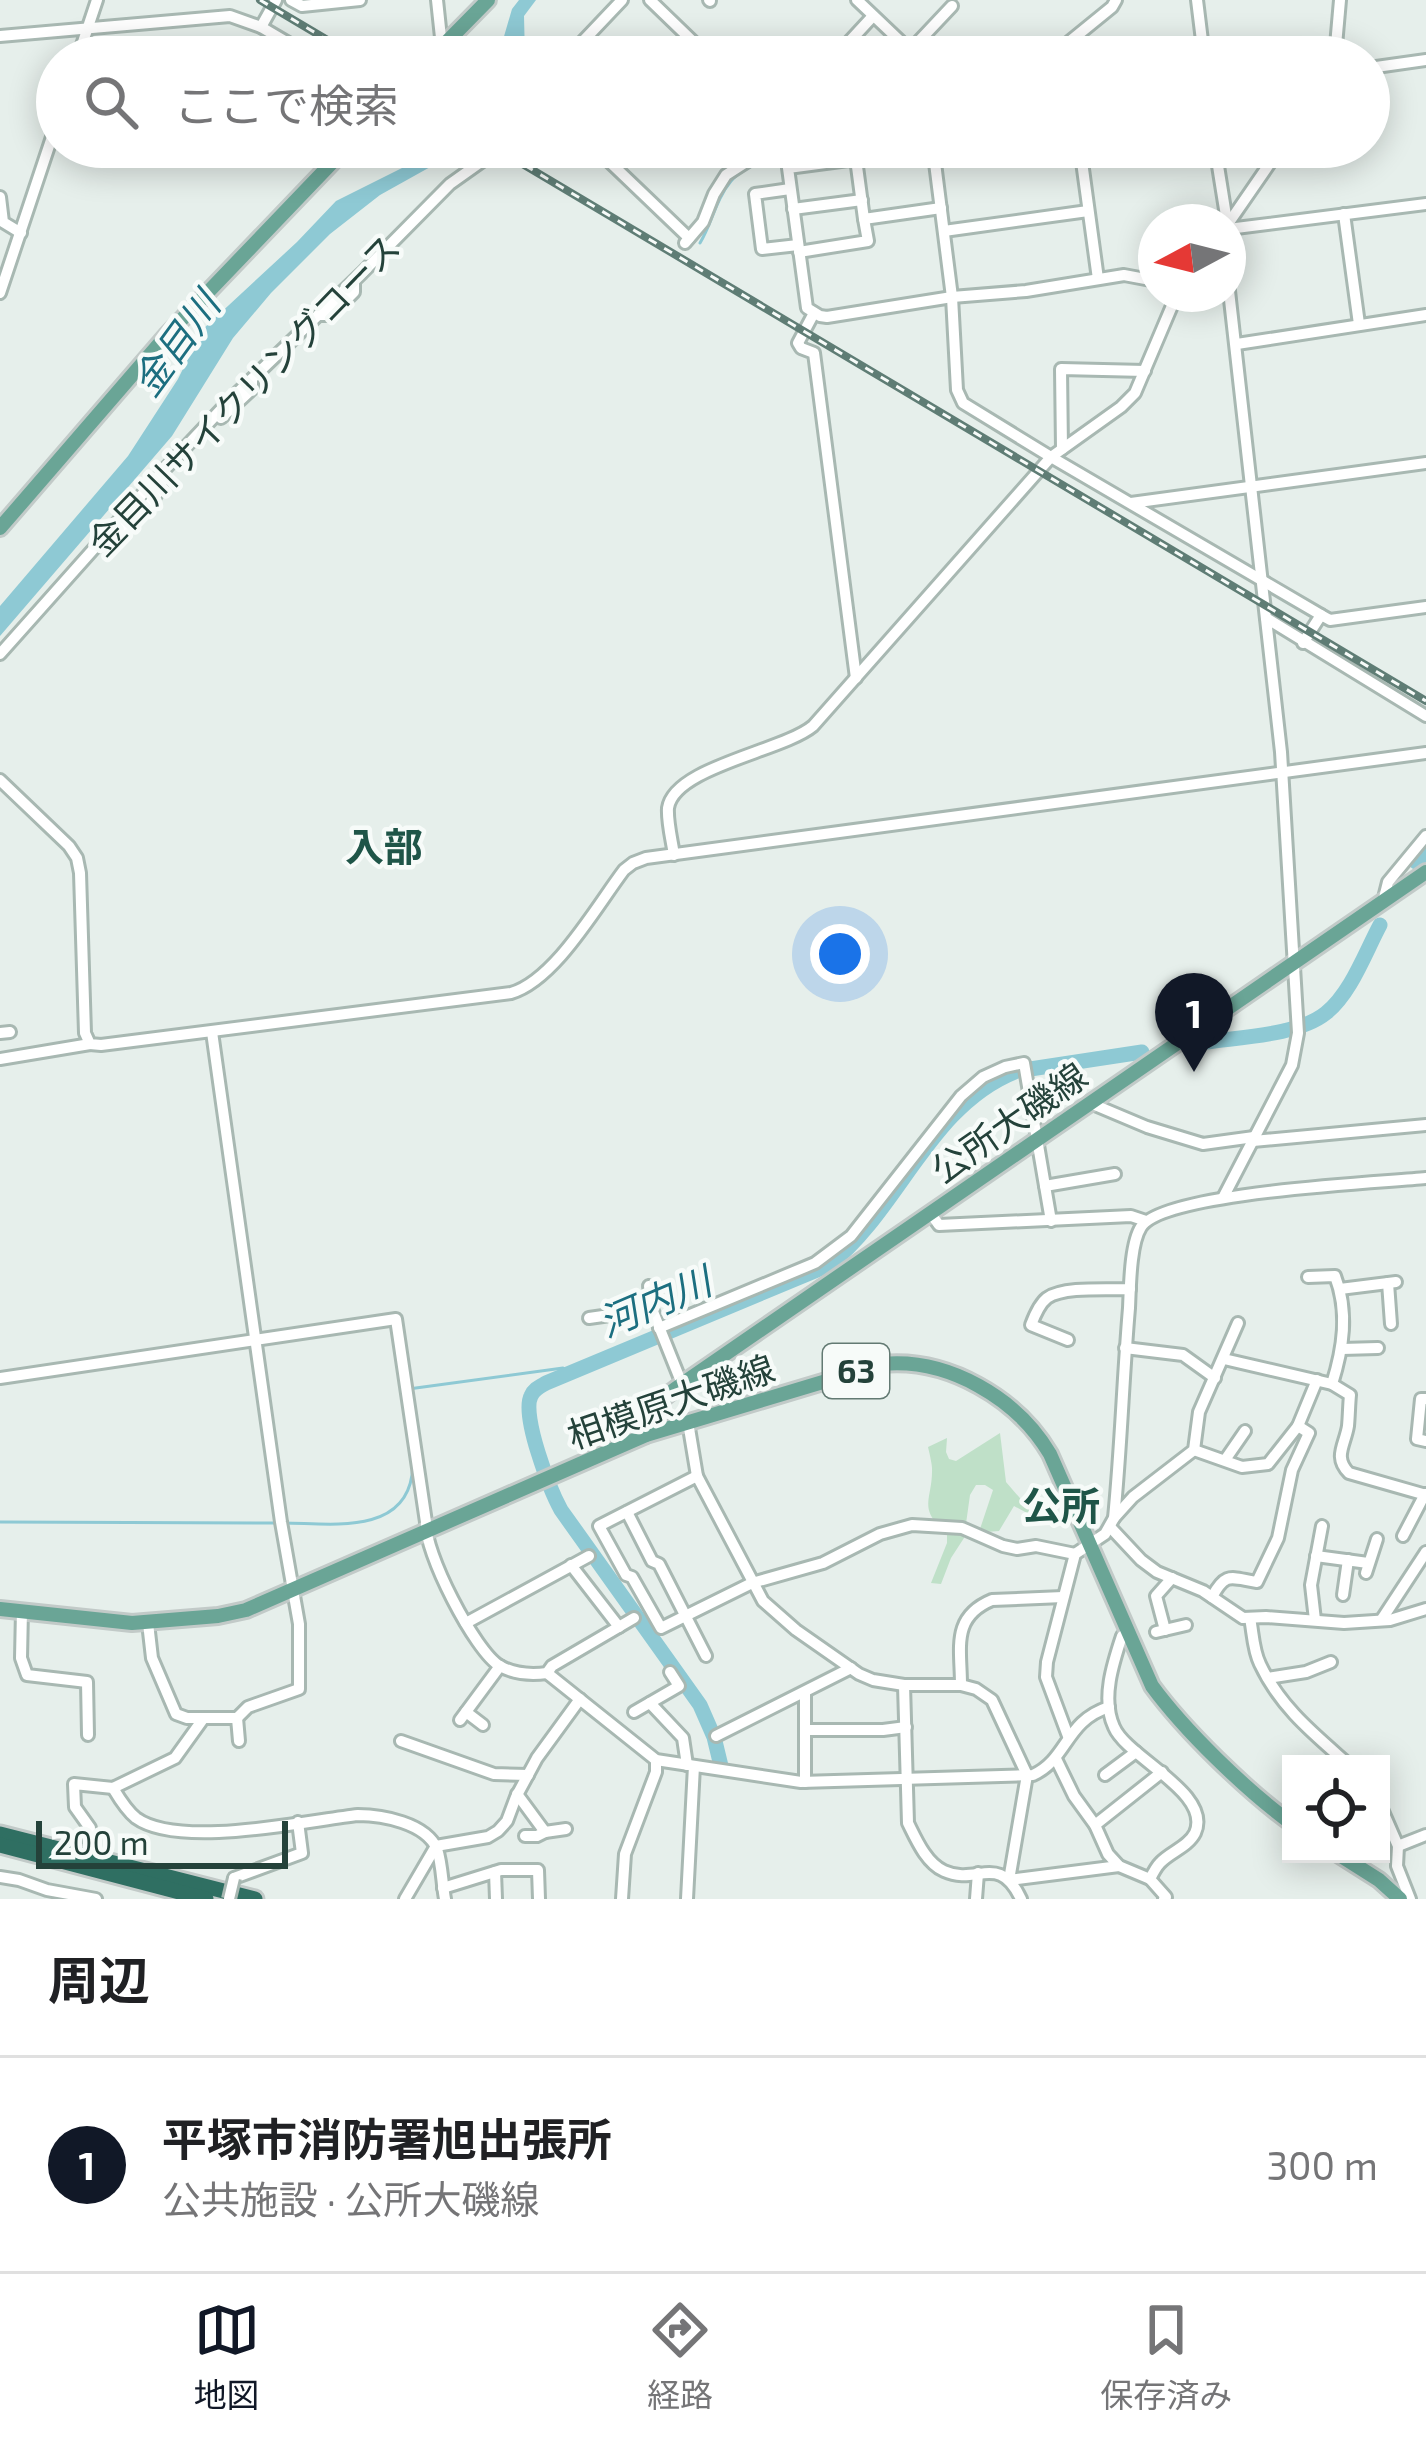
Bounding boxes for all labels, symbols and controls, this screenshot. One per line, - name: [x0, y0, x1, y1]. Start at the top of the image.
- search box: [36, 36, 1390, 168]
- icon: search: [78, 69, 144, 135]
- text: ここで検索: [174, 77, 399, 131]
- north arrow: [1138, 204, 1246, 312]
- street label: 金目川サイクリングコース: [78, 225, 408, 563]
- water label: 金目川: [121, 279, 231, 404]
- district label: 入部: [345, 822, 423, 869]
- your location: [810, 924, 870, 984]
- pin: 1: [1155, 973, 1233, 1072]
- street label: 公所大磯線: [922, 1053, 1094, 1191]
- water label: 河内川: [591, 1255, 721, 1345]
- road number: 63: [823, 1344, 889, 1398]
- street label: 相模原大磯線: [561, 1345, 780, 1456]
- district label: 公所: [1022, 1481, 1100, 1528]
- map controls: [1282, 1755, 1390, 1863]
- button: locate: [1282, 1755, 1390, 1863]
- scale bar: [36, 1815, 288, 1868]
- text: 200 m: [54, 1822, 149, 1862]
- text: 周辺: [48, 1948, 150, 2009]
- text: 平塚市消防署旭出張所: [162, 2111, 612, 2165]
- text: 1: [79, 2141, 95, 2188]
- text: 300 m: [1266, 2141, 1378, 2188]
- text: 公共施設 · 公所大磯線: [162, 2175, 540, 2222]
- tab: 地図: [194, 2297, 260, 2417]
- tab: 経路: [647, 2297, 713, 2417]
- tab: 保存済み: [1100, 2297, 1232, 2417]

